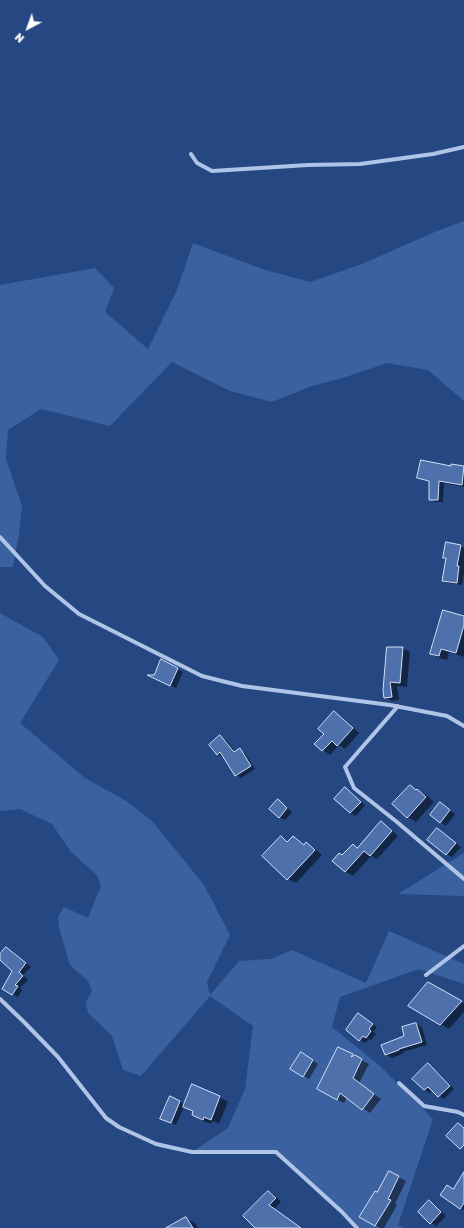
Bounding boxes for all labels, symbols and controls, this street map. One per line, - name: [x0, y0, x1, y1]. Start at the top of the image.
- north arrow: [8, 8, 48, 48]
- text: N: [13, 30, 27, 45]

